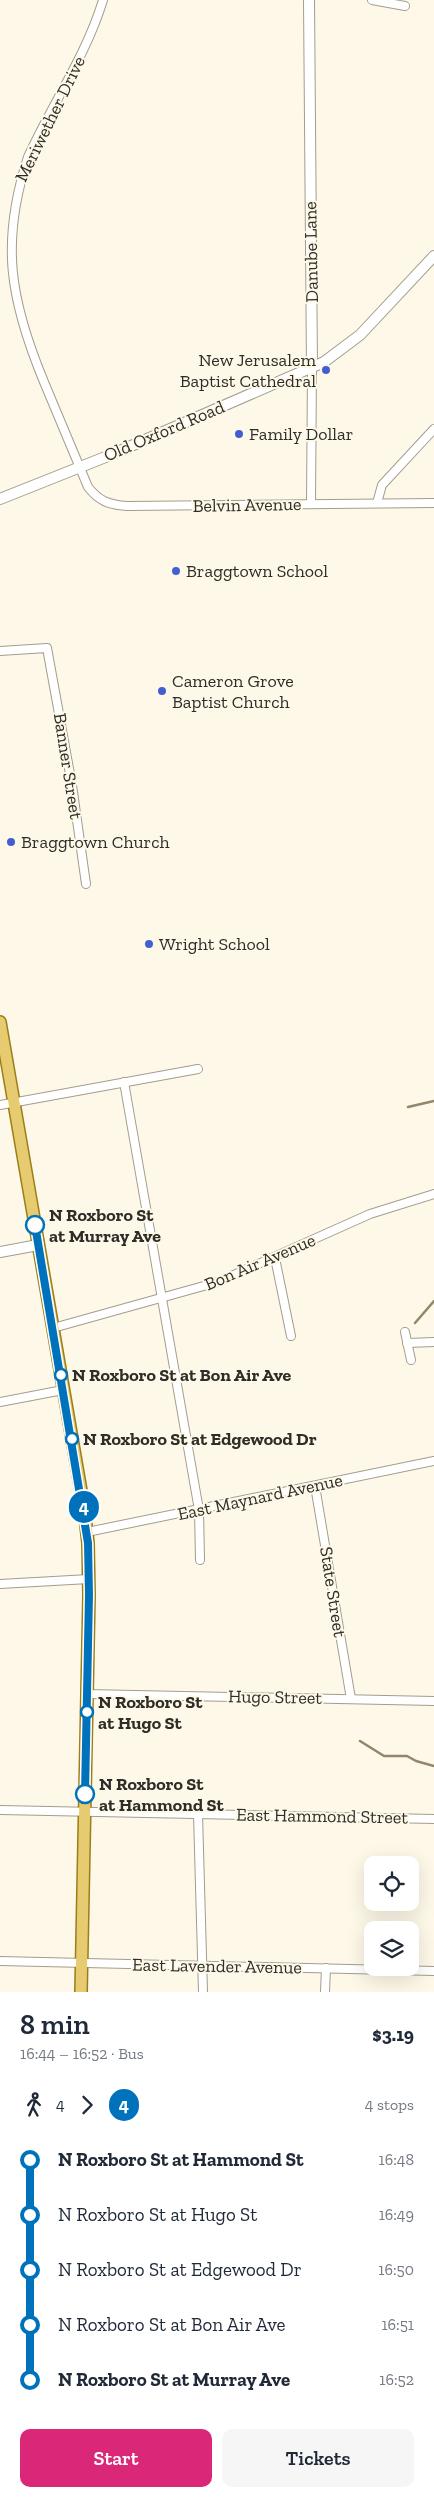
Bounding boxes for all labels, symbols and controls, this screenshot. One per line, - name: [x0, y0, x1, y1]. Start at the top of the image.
- street label: Meriwether Drive: [10, 52, 90, 186]
- street label: Danube Lane: [299, 201, 323, 303]
- place label: New Jerusalem Baptist Cathedral: [180, 349, 316, 392]
- marker: New Jerusalem Baptist Cathedral: [320, 364, 332, 376]
- street label: Old Oxford Road: [100, 396, 228, 466]
- place label: Family Dollar: [249, 423, 353, 445]
- marker: Family Dollar: [233, 428, 245, 440]
- street label: Belvin Avenue: [192, 493, 302, 517]
- place label: Braggtown School: [186, 560, 328, 582]
- marker: Braggtown School: [170, 565, 182, 577]
- place label: Cameron Grove Baptist Church: [172, 670, 294, 713]
- marker: Cameron Grove Baptist Church: [156, 685, 168, 697]
- street label: Banner Street: [49, 711, 87, 821]
- place label: Braggtown Church: [21, 831, 170, 853]
- marker: Braggtown Church: [5, 836, 17, 848]
- place label: Wright School: [159, 933, 270, 955]
- marker: Wright School: [143, 938, 155, 950]
- place label: N Roxboro St at Murray Ave: [49, 1204, 161, 1247]
- marker: N Roxboro St at Murray Ave: [25, 1215, 45, 1235]
- street label: Bon Air Avenue: [201, 1229, 319, 1295]
- place label: N Roxboro St at Bon Air Ave: [72, 1364, 292, 1386]
- marker: N Roxboro St at Bon Air Ave: [54, 1368, 68, 1382]
- place label: N Roxboro St at Edgewood Dr: [83, 1428, 317, 1450]
- marker: N Roxboro St at Edgewood Dr: [65, 1432, 79, 1446]
- street label: East Maynard Avenue: [175, 1469, 345, 1525]
- line badge: 4: [68, 1491, 100, 1523]
- text: 4: [79, 1496, 89, 1518]
- street label: State Street: [315, 1545, 351, 1639]
- street label: Hugo Street: [228, 1685, 322, 1709]
- place label: N Roxboro St at Hugo St: [98, 1691, 203, 1734]
- marker: N Roxboro St at Hugo St: [80, 1705, 94, 1719]
- place label: N Roxboro St at Hammond St: [99, 1773, 225, 1816]
- marker: N Roxboro St at Hammond St: [75, 1784, 95, 1804]
- street label: East Hammond Street: [236, 1804, 409, 1829]
- map controls: [364, 1856, 419, 1976]
- button: locate: [364, 1856, 419, 1911]
- button: layers: [364, 1921, 419, 1976]
- street label: East Lavender Avenue: [132, 1954, 302, 1978]
- text: 8 min: [20, 2008, 90, 2041]
- text: $3.19: [372, 2023, 414, 2046]
- text: 16:44 – 16:52 · Bus: [20, 2044, 144, 2063]
- icon: walk: [20, 2091, 48, 2119]
- icon: forward: [73, 2091, 101, 2119]
- text: 4: [119, 2094, 129, 2116]
- text: 4: [56, 2095, 65, 2114]
- text: 4 stops: [365, 2095, 414, 2114]
- text: N Roxboro St at Hammond St: [58, 2148, 304, 2171]
- text: 16:48: [379, 2150, 414, 2169]
- text: N Roxboro St at Hugo St: [58, 2203, 257, 2226]
- text: 16:49: [379, 2205, 414, 2224]
- text: N Roxboro St at Edgewood Dr: [58, 2258, 302, 2281]
- text: 16:50: [378, 2260, 414, 2279]
- text: N Roxboro St at Bon Air Ave: [58, 2313, 286, 2336]
- text: 16:51: [381, 2315, 414, 2334]
- text: N Roxboro St at Murray Ave: [58, 2368, 290, 2391]
- text: 16:52: [379, 2370, 414, 2389]
- button: Start: [20, 2429, 212, 2487]
- button: Tickets: [222, 2429, 414, 2487]

